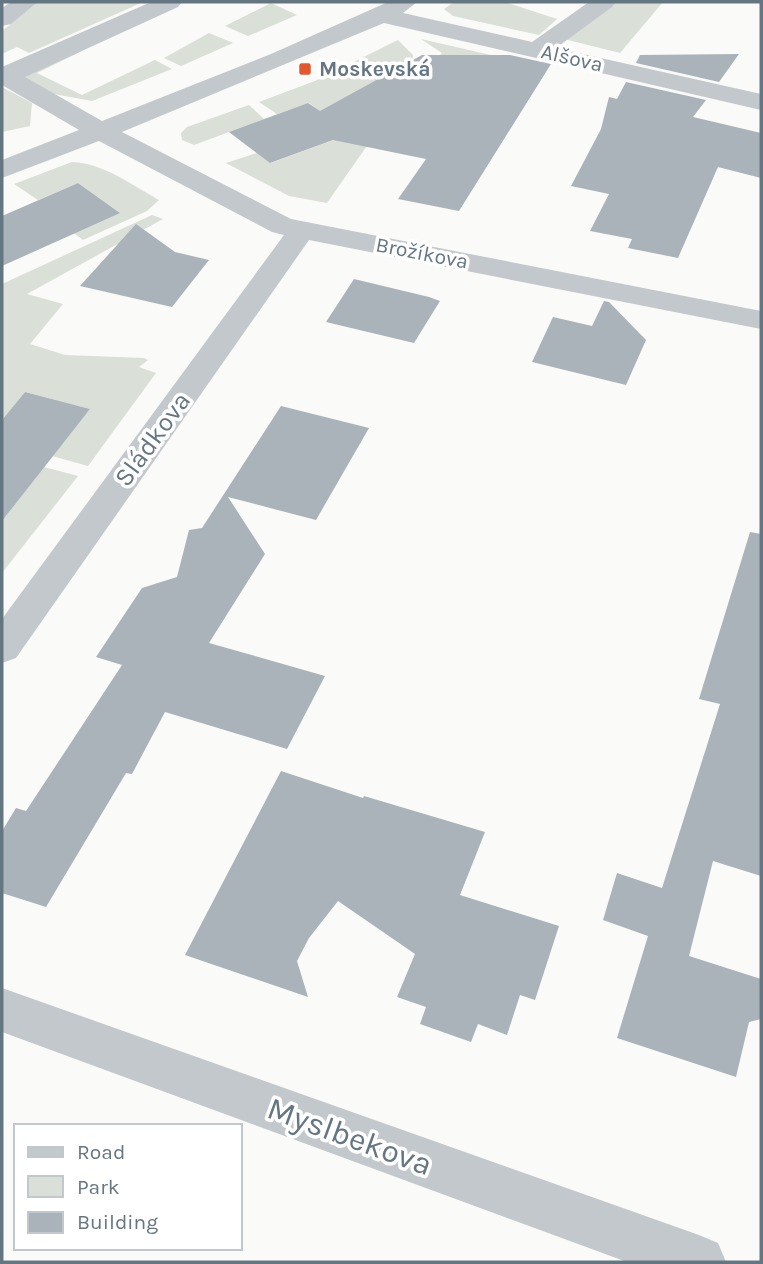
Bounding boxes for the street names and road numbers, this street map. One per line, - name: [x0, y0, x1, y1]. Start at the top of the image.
- street label: Alšova: [539, 39, 605, 77]
- street label: Brožíkova: [374, 232, 470, 274]
- street label: Sládkova: [108, 386, 197, 492]
- street label: Myslbekova: [263, 1090, 437, 1183]

